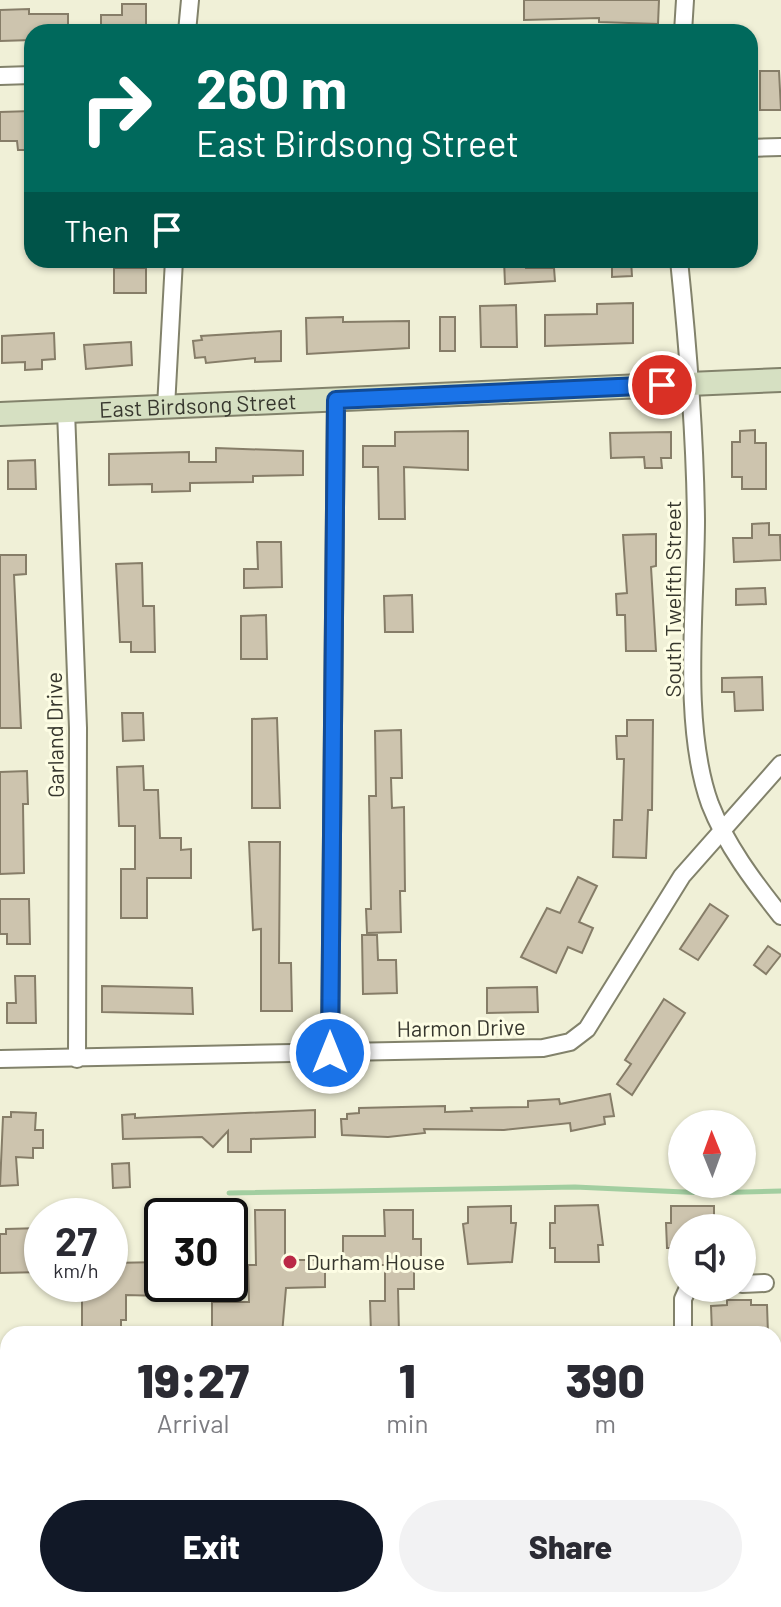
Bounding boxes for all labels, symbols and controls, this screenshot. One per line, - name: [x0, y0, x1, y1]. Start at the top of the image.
- text: 260 m: [196, 53, 347, 120]
- icon: right: [64, 56, 168, 160]
- text: East Birdsong Street: [196, 121, 519, 164]
- icon: arrive: [145, 208, 189, 252]
- text: Then: [64, 212, 129, 248]
- pin: [628, 351, 696, 419]
- icon: arrive: [640, 363, 684, 407]
- street label: East Birdsong Street: [98, 387, 297, 422]
- street label: South Twelfth Street: [659, 500, 685, 698]
- street label: Garland Drive: [40, 672, 68, 798]
- position arrow: [288, 1011, 372, 1095]
- street label: Harmon Drive: [396, 1013, 526, 1041]
- north arrow: [668, 1110, 756, 1198]
- map controls: [668, 1110, 756, 1302]
- speed limit sign: 30: [144, 1198, 248, 1302]
- button: sound: [668, 1214, 756, 1302]
- text: 27: [55, 1216, 97, 1264]
- place label: Durham House: [306, 1248, 445, 1274]
- marker: Durham House: [281, 1253, 299, 1271]
- text: km/h: [53, 1258, 99, 1282]
- text: 19:27: [137, 1350, 249, 1408]
- text: 1: [399, 1350, 416, 1408]
- text: 390: [566, 1350, 645, 1408]
- text: Arrival: [157, 1407, 229, 1438]
- text: min: [386, 1407, 428, 1438]
- text: m: [594, 1407, 616, 1438]
- button: Exit: [40, 1500, 383, 1592]
- button: Share: [399, 1500, 742, 1592]

